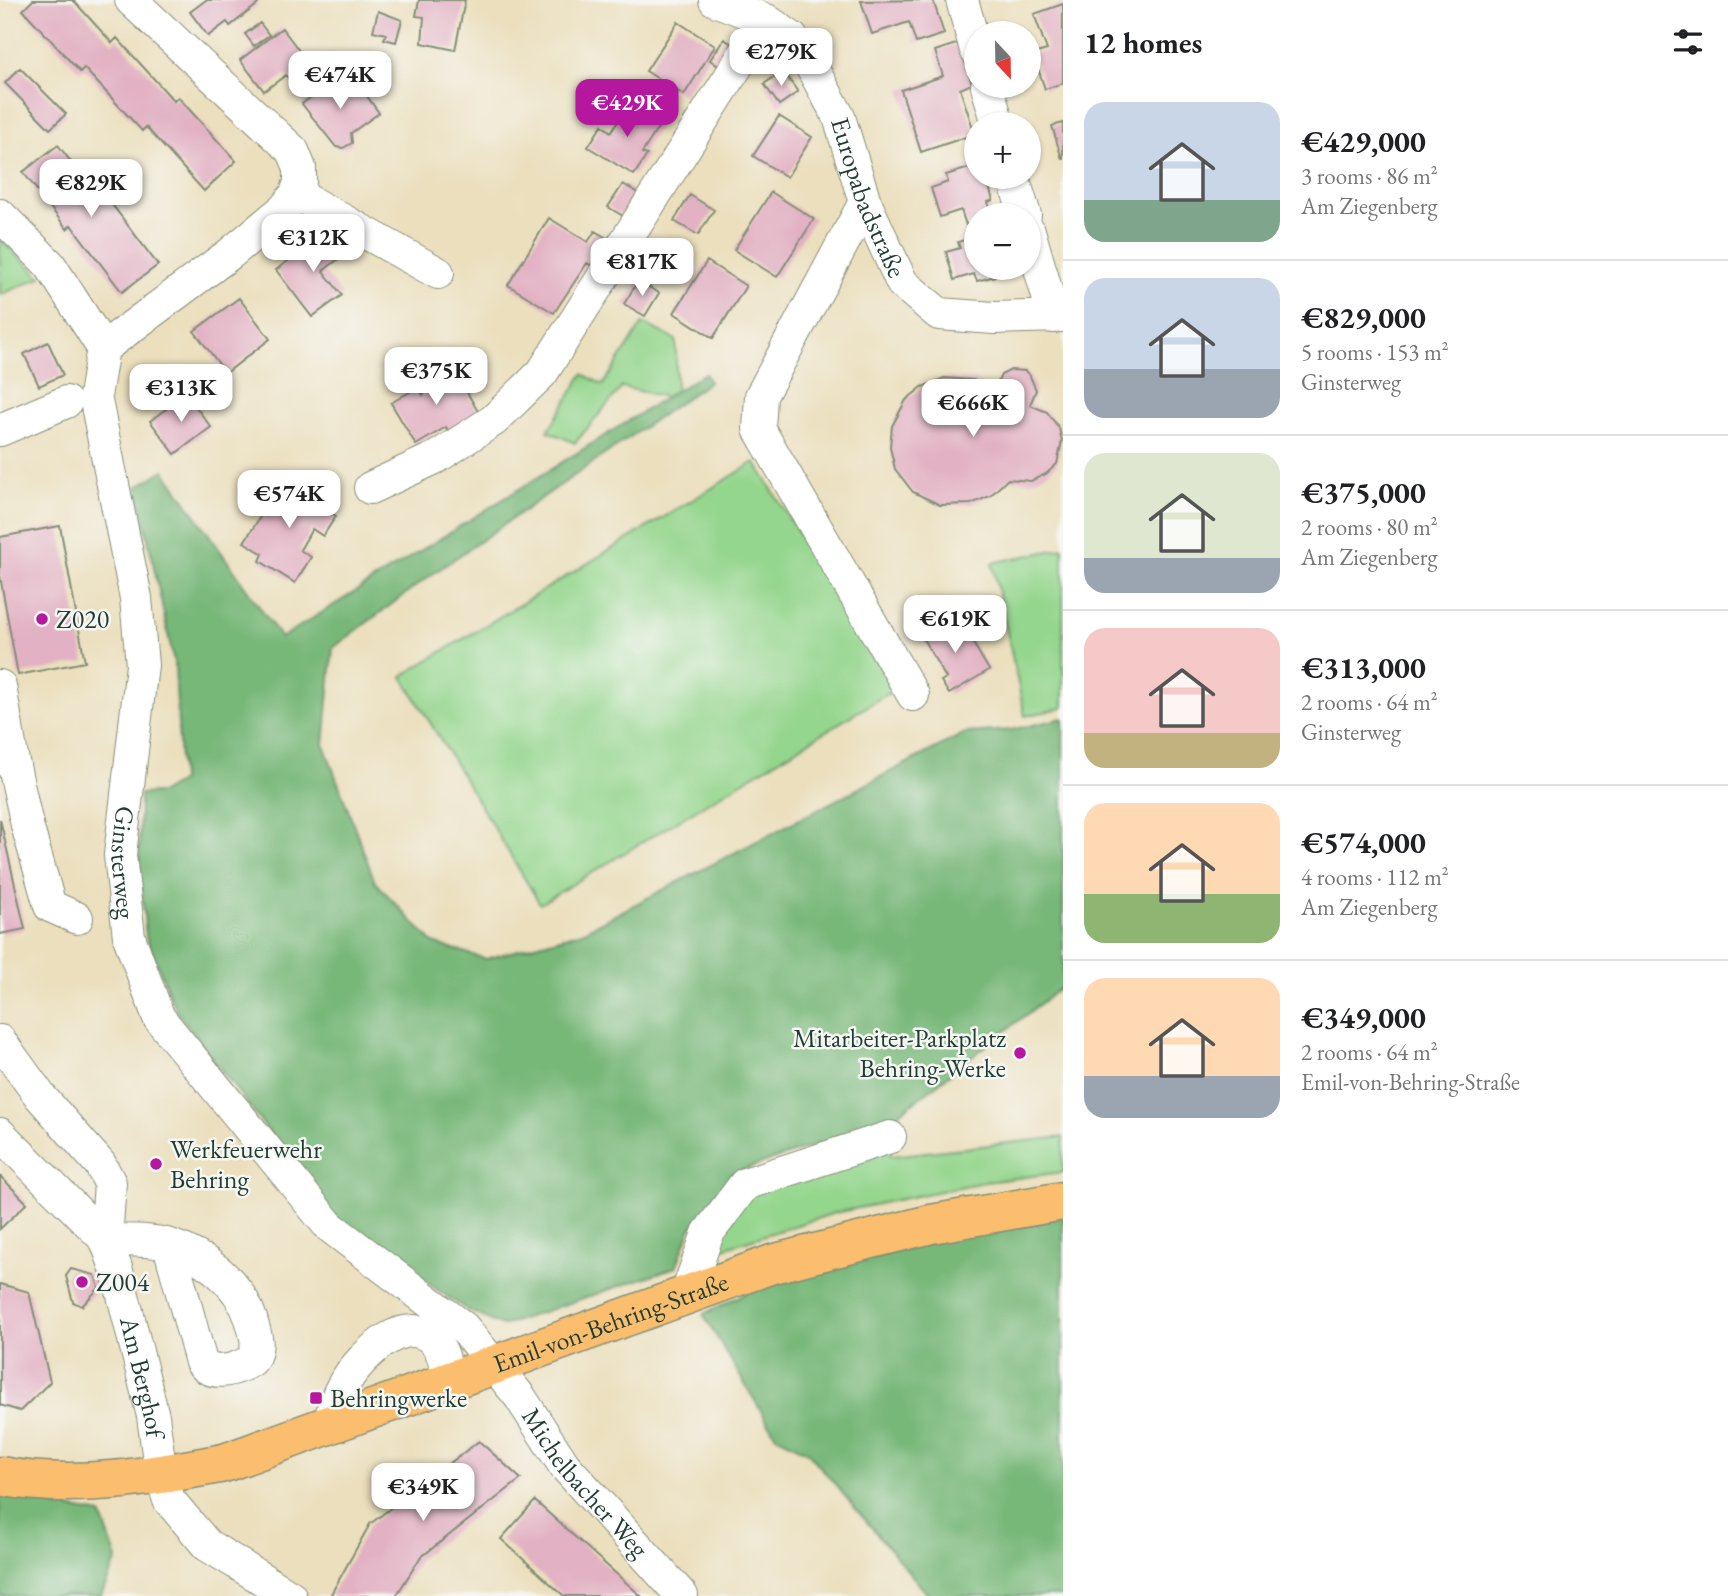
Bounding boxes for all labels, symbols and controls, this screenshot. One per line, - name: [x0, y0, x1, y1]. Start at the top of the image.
- north arrow: [964, 21, 1041, 98]
- map controls: [964, 21, 1041, 280]
- text: 12 homes: [1084, 23, 1202, 62]
- icon: filters: [1669, 23, 1707, 61]
- pin: €279K: [732, 28, 830, 88]
- text: €279K: [745, 36, 817, 66]
- pin: €474K: [291, 52, 389, 111]
- text: €474K: [304, 59, 376, 89]
- pin: €429K: [578, 80, 676, 139]
- text: €429K: [591, 87, 663, 117]
- button: +: [964, 112, 1041, 189]
- street label: Europabadstraße: [823, 113, 914, 283]
- text: €429,000: [1301, 122, 1426, 161]
- icon: home: [1140, 130, 1224, 214]
- pin: €829K: [42, 160, 140, 219]
- text: 3 rooms · 86 m²: [1301, 161, 1438, 191]
- text: €829K: [55, 167, 127, 197]
- text: Am Ziegenberg: [1301, 191, 1438, 221]
- button: −: [964, 203, 1041, 280]
- pin: €312K: [264, 215, 362, 274]
- text: €312K: [277, 222, 349, 252]
- pin: €817K: [593, 238, 691, 298]
- text: €817K: [606, 246, 678, 276]
- text: €829,000: [1301, 298, 1426, 337]
- icon: home: [1140, 306, 1224, 390]
- text: 5 rooms · 153 m²: [1301, 337, 1449, 367]
- pin: €375K: [387, 348, 485, 407]
- text: €375K: [400, 355, 472, 385]
- pin: €313K: [132, 364, 230, 424]
- text: Ginsterweg: [1301, 367, 1401, 397]
- text: €313K: [145, 372, 217, 402]
- pin: €666K: [924, 380, 1022, 439]
- text: €666K: [937, 387, 1009, 417]
- pin: €574K: [240, 470, 338, 530]
- text: €375,000: [1301, 473, 1426, 512]
- text: €574K: [253, 478, 325, 508]
- icon: home: [1140, 481, 1224, 565]
- text: 2 rooms · 80 m²: [1301, 512, 1438, 542]
- text: Am Ziegenberg: [1301, 542, 1438, 572]
- pin: €619K: [906, 596, 1004, 655]
- place label: Z020: [56, 602, 109, 636]
- text: €619K: [919, 603, 991, 633]
- marker: Z020: [34, 611, 50, 627]
- text: €313,000: [1301, 648, 1426, 687]
- icon: home: [1140, 656, 1224, 740]
- text: 2 rooms · 64 m²: [1301, 687, 1438, 717]
- text: Ginsterweg: [1301, 717, 1401, 747]
- street label: Ginsterweg: [103, 804, 144, 921]
- text: €574,000: [1301, 823, 1426, 862]
- icon: home: [1140, 831, 1224, 915]
- text: 4 rooms · 112 m²: [1301, 862, 1449, 892]
- text: Am Ziegenberg: [1301, 892, 1438, 922]
- text: €349,000: [1301, 998, 1426, 1037]
- icon: home: [1140, 1006, 1224, 1090]
- place label: Mitarbeiter-Parkplatz Behring-Werke: [793, 1021, 1006, 1085]
- text: 2 rooms · 64 m²: [1301, 1037, 1438, 1067]
- marker: Mitarbeiter-Parkplatz Behring-Werke: [1012, 1045, 1028, 1061]
- text: Emil-von-Behring-Straße: [1301, 1067, 1520, 1097]
- place label: Werkfeuerwehr Behring: [170, 1132, 322, 1196]
- marker: Werkfeuerwehr Behring: [148, 1156, 164, 1172]
- street label: Emil-von-Behring-Straße: [488, 1264, 733, 1381]
- place label: Z004: [96, 1265, 150, 1299]
- marker: Z004: [74, 1274, 90, 1290]
- street label: Am Berghof: [112, 1312, 173, 1442]
- place label: Behringwerke: [330, 1381, 467, 1415]
- marker: Behringwerke: [308, 1390, 324, 1406]
- street label: Michelbacher Weg: [514, 1401, 657, 1565]
- pin: €349K: [374, 1464, 472, 1523]
- text: €349K: [387, 1471, 459, 1501]

